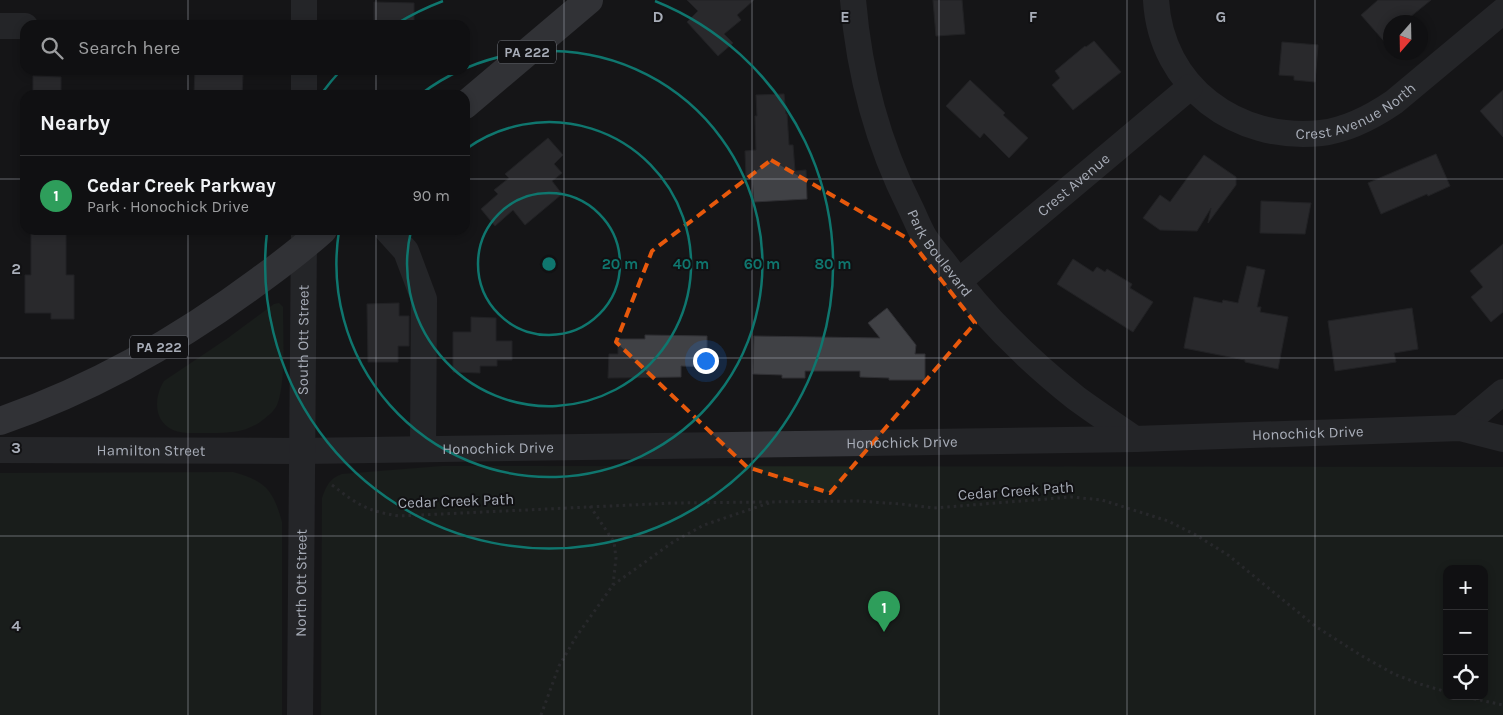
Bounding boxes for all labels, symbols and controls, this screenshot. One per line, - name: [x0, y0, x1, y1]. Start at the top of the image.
- text: D: [653, 7, 664, 26]
- text: E: [840, 7, 850, 26]
- text: F: [1029, 7, 1038, 26]
- text: G: [1216, 7, 1226, 26]
- north arrow: [1383, 15, 1428, 60]
- search box: [20, 20, 470, 75]
- icon: search: [38, 34, 66, 62]
- text: Search here: [78, 37, 180, 59]
- road number: PA 222: [498, 41, 556, 64]
- street label: Crest Avenue North: [1295, 79, 1419, 143]
- text: Nearby: [40, 111, 110, 135]
- street label: Crest Avenue: [1034, 149, 1113, 220]
- text: Cedar Creek Parkway: [87, 175, 276, 197]
- text: 1: [53, 186, 59, 205]
- text: 90 m: [412, 186, 450, 205]
- text: Park · Honochick Drive: [87, 197, 249, 216]
- street label: Park Boulevard: [903, 206, 976, 300]
- centre of rings: [540, 255, 558, 273]
- text: 20 m: [602, 255, 638, 273]
- text: 40 m: [673, 255, 709, 273]
- text: 60 m: [744, 255, 780, 273]
- text: 80 m: [814, 255, 852, 273]
- text: 2: [11, 259, 21, 278]
- street label: South Ott Street: [294, 284, 313, 395]
- road number: PA 222: [130, 336, 188, 358]
- your location: [693, 348, 719, 374]
- street label: Honochick Drive: [1252, 422, 1364, 444]
- street label: Honochick Drive: [846, 433, 958, 452]
- text: 3: [11, 438, 21, 457]
- street label: Honochick Drive: [442, 438, 554, 458]
- street label: Hamilton Street: [97, 441, 206, 460]
- street label: Cedar Creek Path: [957, 478, 1075, 504]
- street label: Cedar Creek Path: [398, 490, 514, 512]
- street label: North Ott Street: [292, 529, 311, 637]
- map controls: [1443, 565, 1488, 700]
- button: +: [1443, 565, 1488, 610]
- pin: 1: [868, 591, 900, 632]
- button: −: [1443, 610, 1488, 655]
- text: 4: [11, 616, 21, 635]
- button: locate: [1443, 655, 1488, 700]

